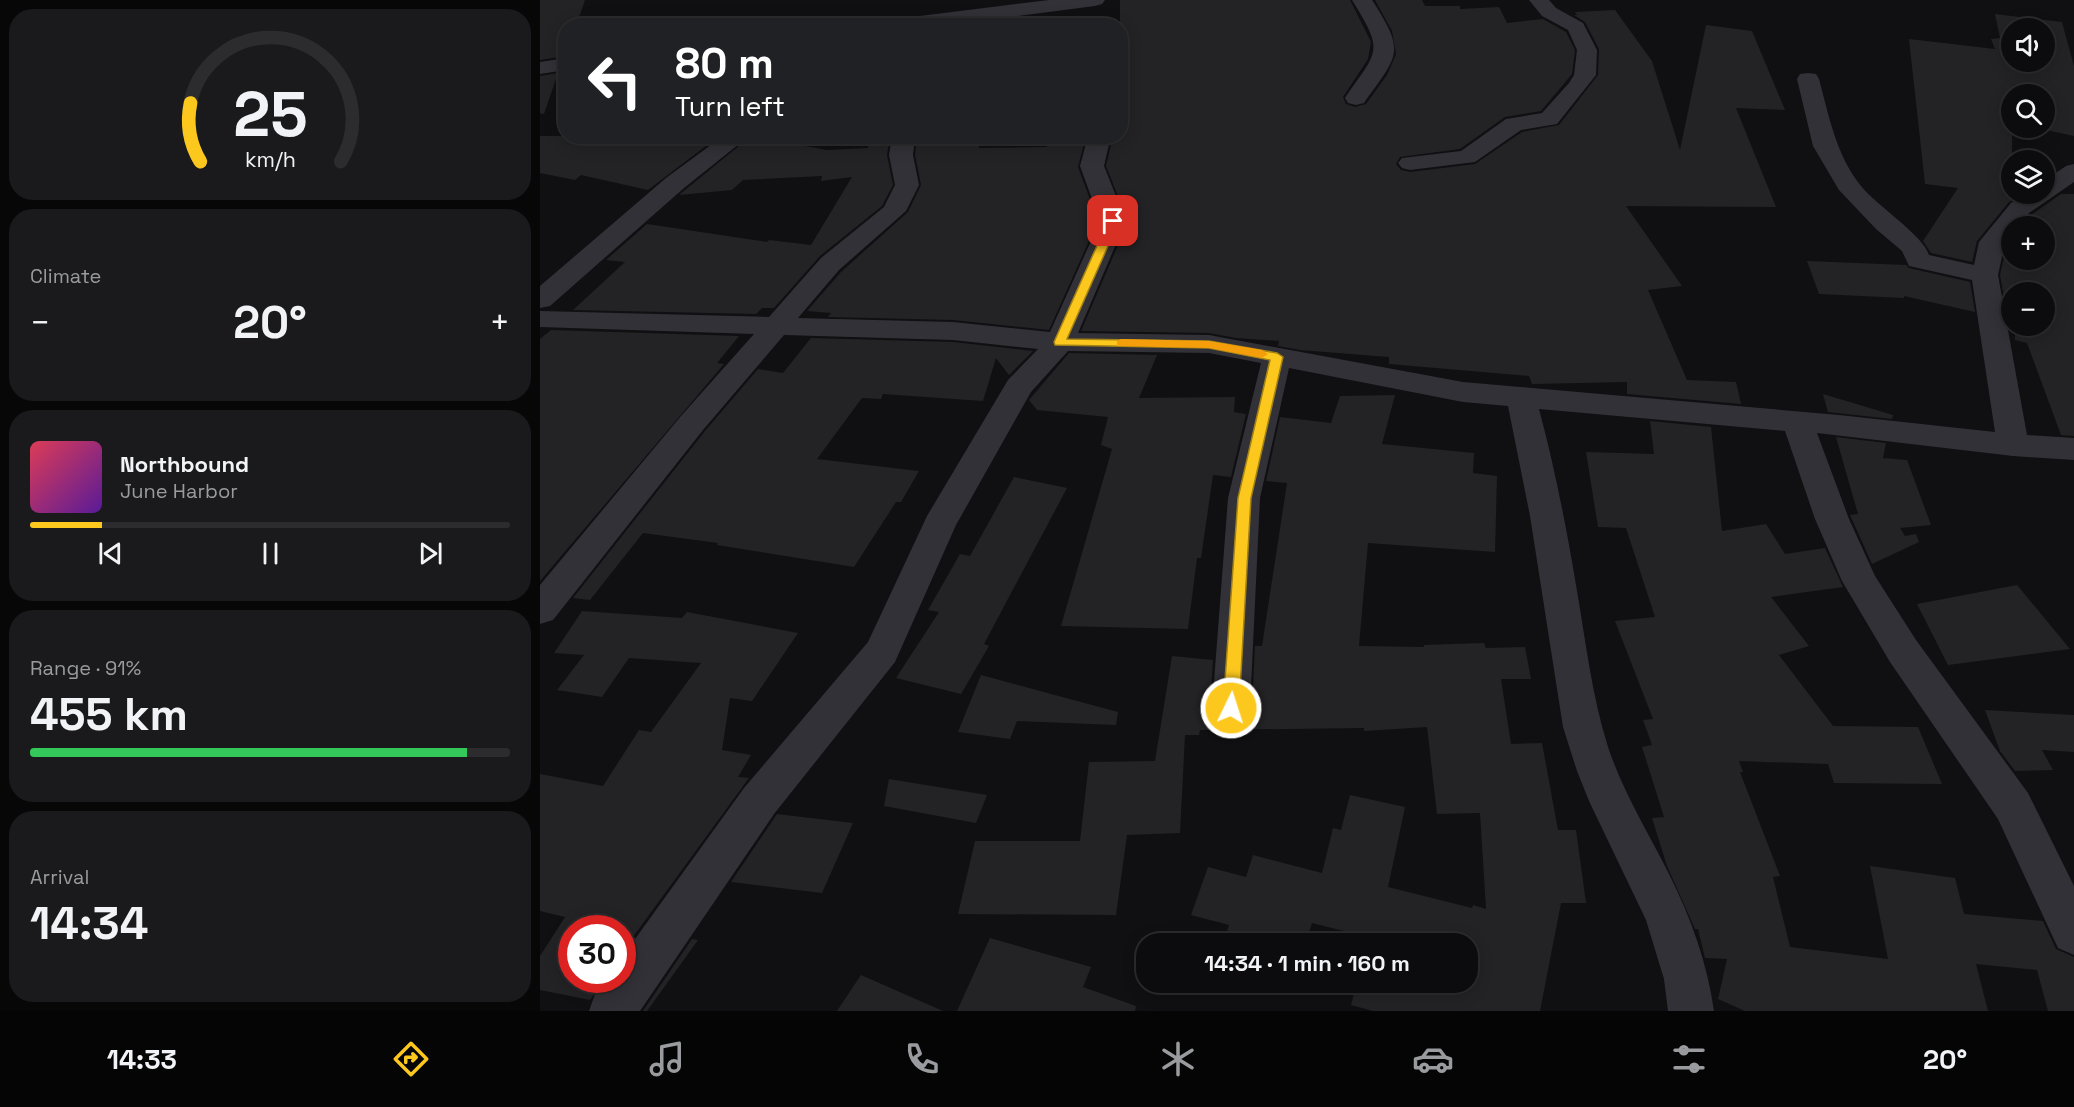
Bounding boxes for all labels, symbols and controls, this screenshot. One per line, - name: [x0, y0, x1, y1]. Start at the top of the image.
- map controls: [2001, 18, 2055, 336]
- button: sound: [2001, 18, 2055, 72]
- text: 80 m: [675, 37, 774, 90]
- icon: left: [576, 42, 654, 120]
- text: 25: [233, 75, 307, 154]
- button: search: [2001, 84, 2055, 138]
- text: Turn left: [675, 89, 785, 124]
- text: km/h: [244, 146, 296, 173]
- button: layers: [2001, 150, 2055, 204]
- pin: [1087, 195, 1138, 246]
- icon: arrive: [1096, 204, 1129, 237]
- button: +: [2001, 216, 2055, 270]
- text: Climate: [30, 263, 101, 289]
- button: −: [2001, 282, 2055, 336]
- text: 20°: [233, 294, 307, 351]
- text: −: [30, 302, 50, 344]
- text: +: [490, 302, 510, 344]
- text: Northbound: [120, 450, 249, 478]
- text: June Harbor: [120, 478, 238, 504]
- icon: previous: [94, 537, 127, 570]
- icon: pause: [254, 537, 287, 570]
- icon: next: [414, 537, 447, 570]
- text: Range · 91%: [30, 655, 141, 681]
- position arrow: [1199, 676, 1263, 740]
- text: 455 km: [30, 686, 188, 743]
- text: Arrival: [30, 864, 89, 890]
- text: 14:34: [30, 895, 148, 952]
- speed limit sign: 30: [558, 915, 636, 993]
- text: 14:34 · 1 min · 160 m: [1204, 949, 1410, 977]
- icon: directions: [390, 1038, 432, 1080]
- icon: music: [646, 1038, 688, 1080]
- icon: phone: [901, 1038, 943, 1080]
- icon: climate: [1157, 1038, 1199, 1080]
- icon: car: [1412, 1038, 1454, 1080]
- icon: filters: [1668, 1038, 1710, 1080]
- text: 14:33: [107, 1042, 177, 1077]
- text: 20°: [1923, 1042, 1967, 1077]

